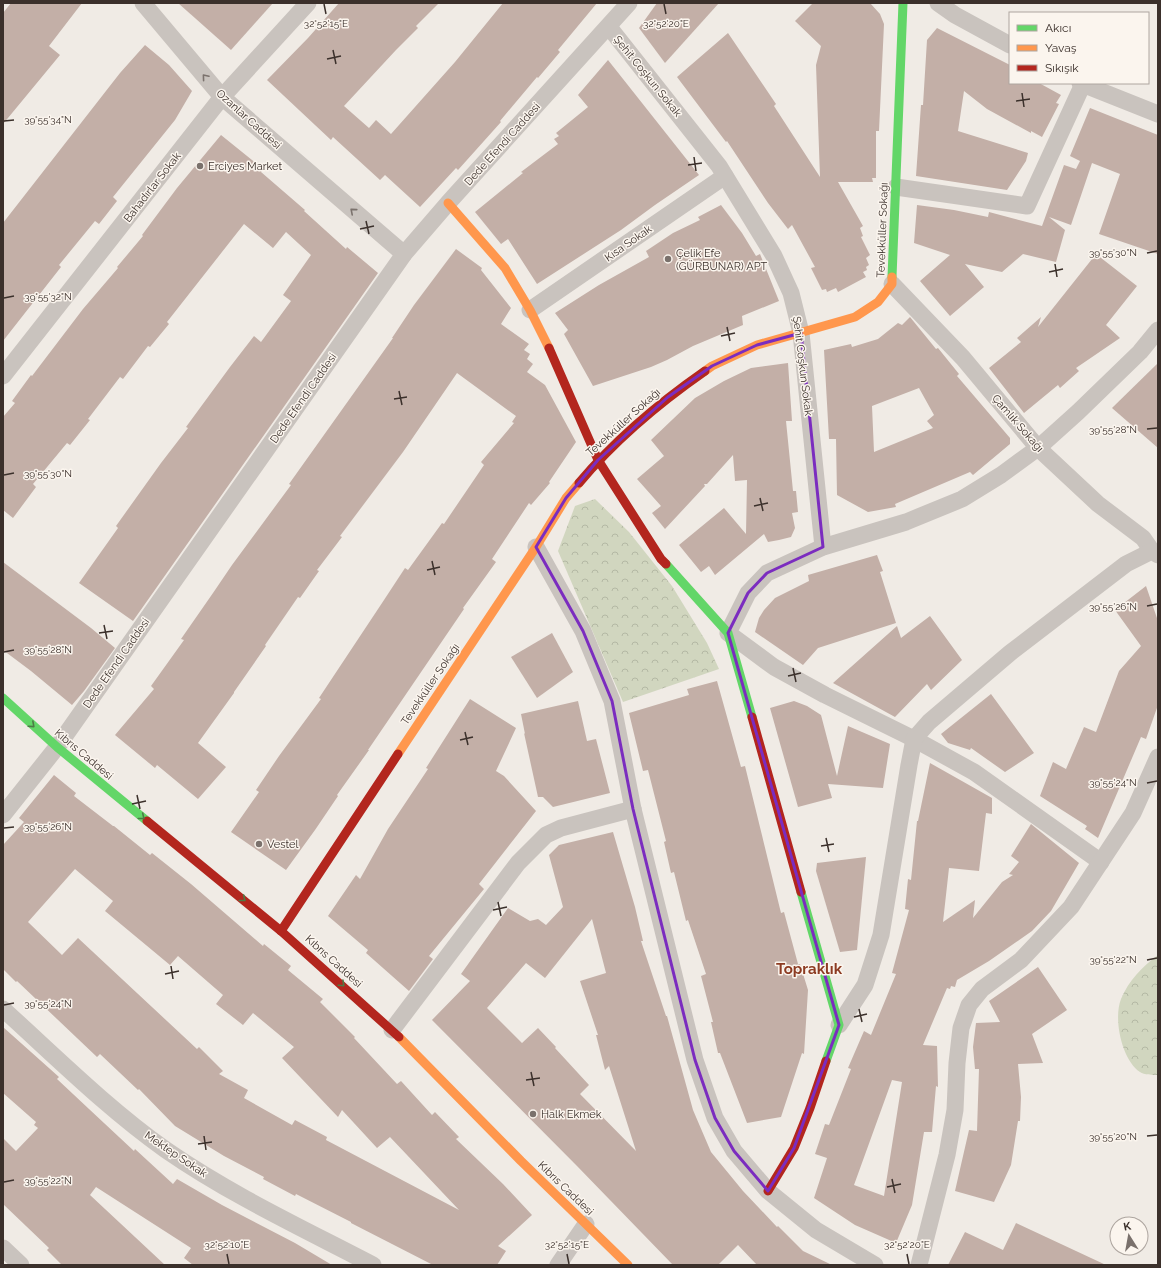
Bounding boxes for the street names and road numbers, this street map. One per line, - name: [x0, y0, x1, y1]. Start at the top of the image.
- street label: Şehit Coşkun Sokak: [611, 33, 684, 119]
- street label: Ozanlar Caddesi: [214, 87, 284, 152]
- street label: Dede Efendi Caddesi: [462, 100, 543, 188]
- street label: Bahadırlar Sokak: [121, 150, 184, 225]
- street label: Tevekküller Sokağı: [874, 182, 891, 278]
- street label: Kısa Sokak: [602, 222, 654, 264]
- street label: Şehit Coşkun Sokak: [790, 316, 815, 417]
- street label: Dede Efendi Caddesi: [267, 351, 339, 446]
- street label: Tevekküller Sokağı: [584, 386, 663, 459]
- street label: Çamlık Sokağı: [989, 392, 1046, 455]
- street label: Dede Efendi Caddesi: [80, 616, 152, 711]
- street label: Tevekküller Sokağı: [398, 641, 462, 727]
- street label: Kıbrıs Caddesi: [52, 726, 115, 783]
- street label: Kıbrıs Caddesi: [303, 932, 365, 990]
- street label: Mektep Sokak: [142, 1129, 209, 1180]
- street label: Kıbrıs Caddesi: [535, 1159, 596, 1218]

